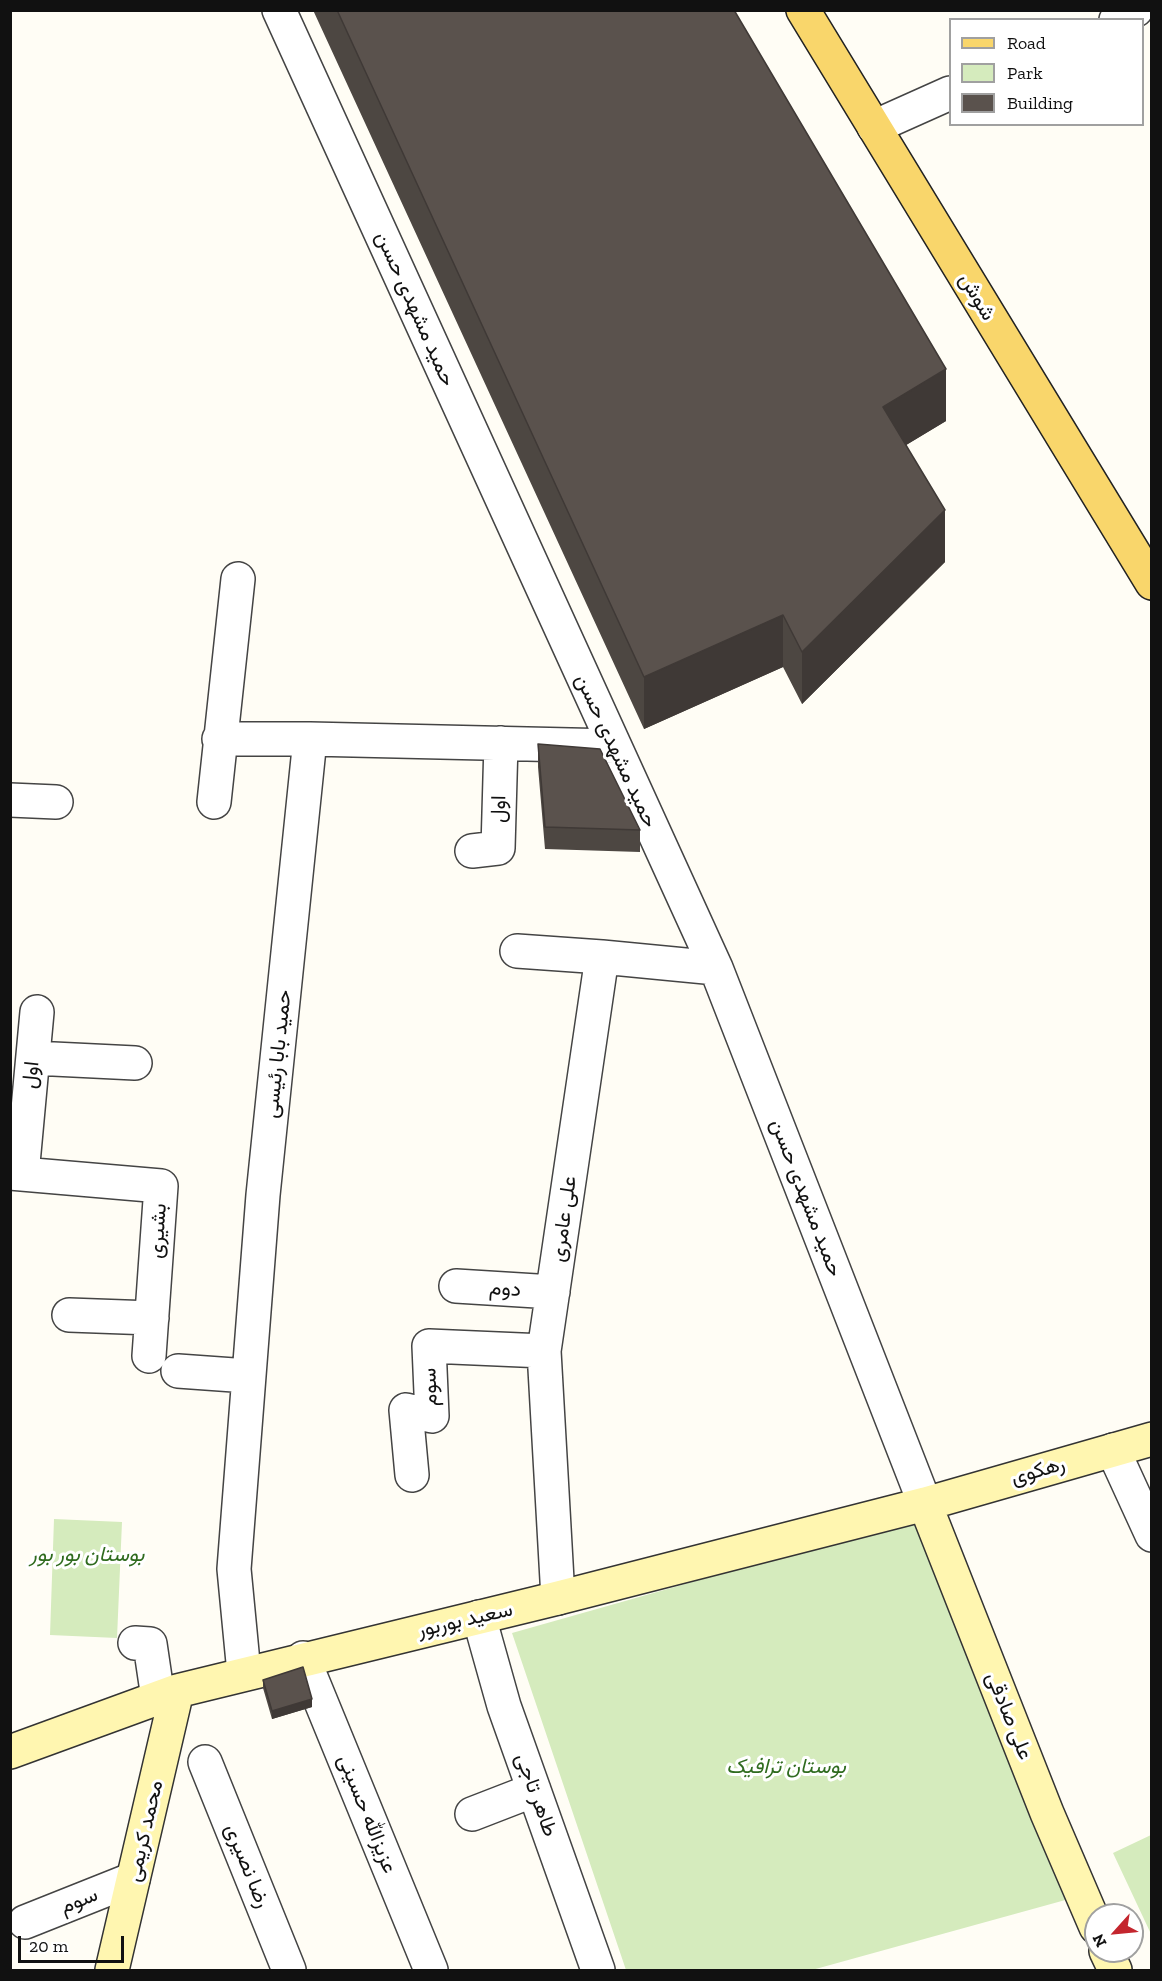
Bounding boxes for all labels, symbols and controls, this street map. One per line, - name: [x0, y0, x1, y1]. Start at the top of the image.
- legend: [949, 18, 1144, 126]
- text: Road: [1007, 32, 1046, 54]
- text: Park: [1007, 62, 1043, 84]
- text: Building: [1007, 92, 1073, 114]
- street label: حمید مشهدی حسن: [370, 228, 460, 390]
- street label: شوش: [953, 269, 1001, 325]
- street label: حمید مشهدی حسن: [569, 670, 663, 832]
- street label: اول: [486, 795, 512, 823]
- street label: حمید بابا رئیسی: [259, 989, 297, 1119]
- street label: اول: [17, 1060, 45, 1090]
- street label: حمید مشهدی حسن: [764, 1116, 848, 1280]
- street label: علی عامری: [545, 1174, 583, 1264]
- street label: بشیری: [144, 1203, 172, 1259]
- street label: دوم: [488, 1275, 522, 1303]
- street label: سوم: [417, 1367, 443, 1407]
- street label: رهکوی: [1008, 1451, 1068, 1491]
- park label: بوستان بور بور: [30, 1542, 144, 1568]
- street label: سعید بوربور: [415, 1597, 515, 1643]
- street label: علی صادقی: [980, 1668, 1038, 1764]
- street label: طاهر تاجی: [509, 1750, 563, 1840]
- street label: عزیزالله حسینی: [332, 1751, 402, 1877]
- park label: بوستان ترافیک: [726, 1754, 846, 1780]
- street label: محمد کریمی: [121, 1778, 169, 1884]
- street label: رضا نصیری: [219, 1820, 275, 1912]
- street label: سوم: [56, 1882, 102, 1920]
- north arrow: [1084, 1903, 1144, 1963]
- scale bar: [21, 1924, 128, 1962]
- text: N: [1088, 1931, 1111, 1950]
- text: 20 m: [29, 1935, 68, 1957]

